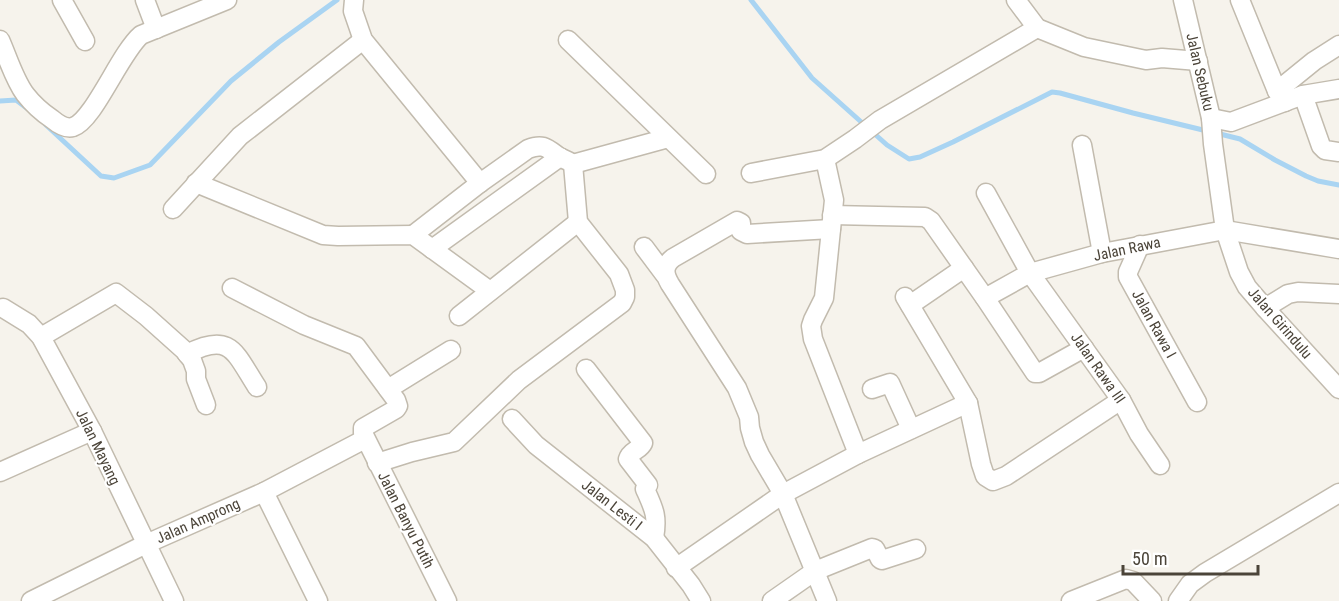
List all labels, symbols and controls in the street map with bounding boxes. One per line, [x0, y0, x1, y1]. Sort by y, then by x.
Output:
street label: Jalan Sebuku [1182, 31, 1218, 113]
street label: Jalan Rawa [1092, 233, 1162, 265]
street label: Jalan Girindulu [1244, 284, 1316, 362]
street label: Jalan Rawa I [1128, 287, 1180, 361]
street label: Jalan Rawa III [1067, 329, 1129, 407]
street label: Jalan Mayang [72, 406, 124, 488]
street label: Jalan Banyu Putih [374, 469, 438, 571]
street label: Jalan Lesti I [578, 476, 646, 534]
street label: Jalan Amprong [153, 495, 243, 547]
scale bar [1123, 538, 1258, 576]
text: 50 m [1132, 548, 1167, 569]

